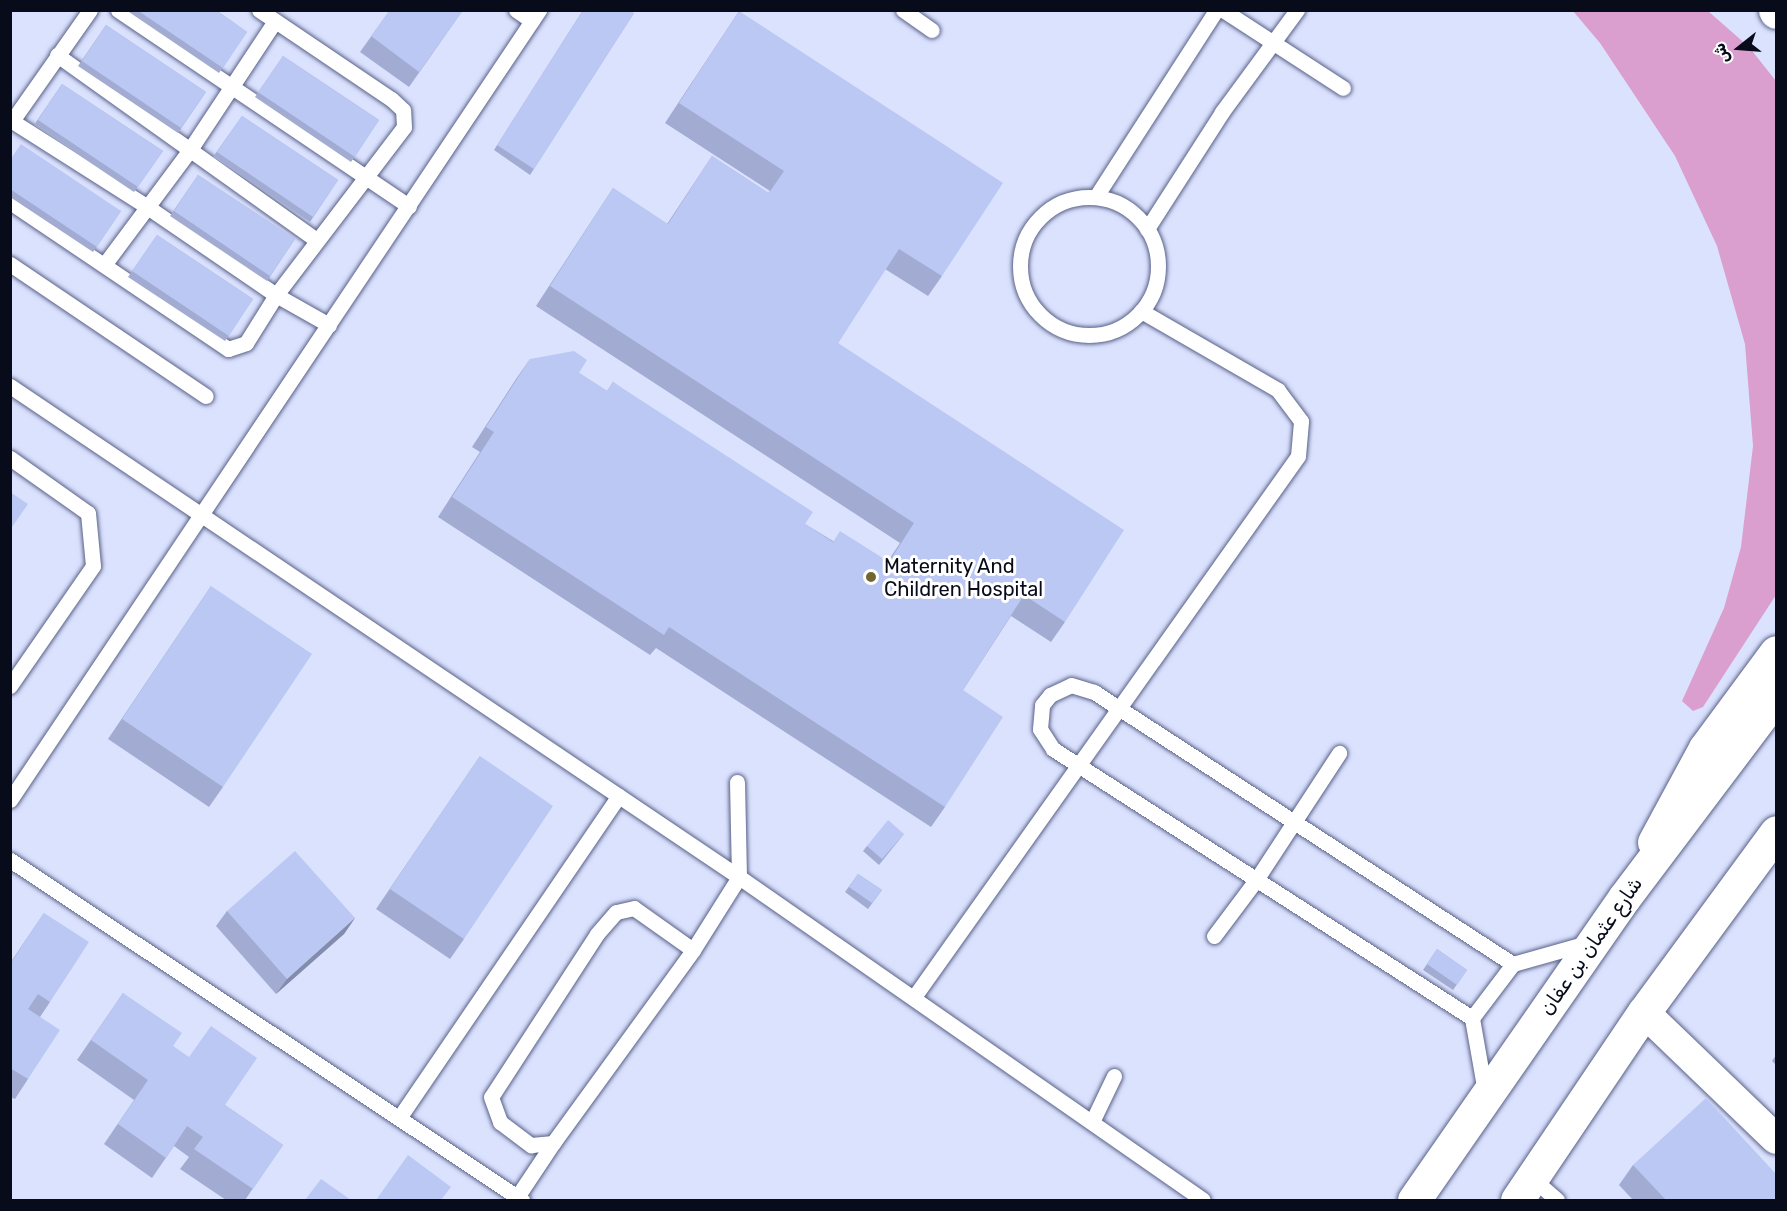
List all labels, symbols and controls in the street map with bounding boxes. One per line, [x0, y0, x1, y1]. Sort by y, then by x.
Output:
north arrow [1709, 18, 1769, 78]
text: ش [1709, 41, 1733, 66]
place label: Maternity And Children Hospital [884, 554, 1043, 601]
marker: Maternity And Children Hospital [862, 568, 880, 586]
street label: شارع عثمان بن عفان [1534, 872, 1648, 1020]

